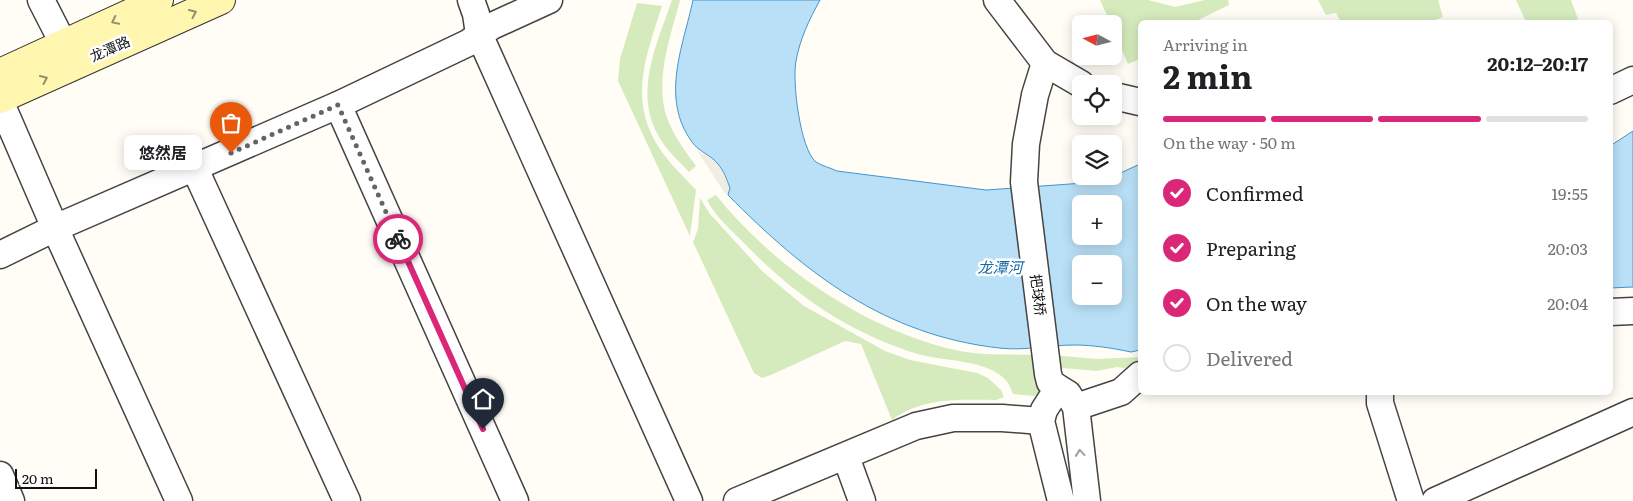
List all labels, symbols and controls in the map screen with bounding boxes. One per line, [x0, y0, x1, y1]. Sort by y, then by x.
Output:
one-way arrow [188, 8, 197, 19]
one-way arrow [111, 15, 120, 25]
north arrow [1072, 15, 1122, 65]
map controls [1072, 15, 1122, 305]
street label: 龙潭路 [86, 30, 133, 66]
text: Arriving in [1163, 32, 1248, 56]
text: 20:12–20:17 [1487, 49, 1588, 77]
text: 2 min [1163, 51, 1252, 99]
one-way arrow [39, 74, 48, 85]
button: locate [1072, 75, 1122, 125]
pin [210, 102, 252, 153]
icon: bag [217, 109, 245, 137]
text: On the way · 50 m [1163, 130, 1296, 154]
button: layers [1072, 135, 1122, 185]
callout: 悠然居 [124, 136, 201, 170]
text: 悠然居 [139, 140, 187, 164]
icon: check [1163, 179, 1191, 207]
text: Confirmed [1206, 179, 1304, 207]
text: 19:55 [1552, 181, 1588, 205]
button: + [1072, 195, 1122, 245]
courier [373, 214, 423, 264]
icon: bike [384, 225, 412, 253]
icon: check [1163, 234, 1191, 262]
text: Preparing [1206, 234, 1296, 262]
text: 20:03 [1548, 236, 1588, 260]
water label: 龙潭河 [977, 255, 1025, 278]
button: − [1072, 255, 1122, 305]
street label: 把球桥 [1027, 273, 1051, 317]
icon: check [1163, 289, 1191, 317]
text: On the way [1206, 289, 1307, 317]
text: 20:04 [1547, 291, 1588, 315]
text: Delivered [1206, 344, 1293, 372]
pin [462, 378, 504, 429]
icon: home [469, 385, 497, 413]
one-way arrow [1075, 448, 1086, 456]
scale bar [15, 466, 98, 489]
text: 20 m [22, 468, 54, 488]

